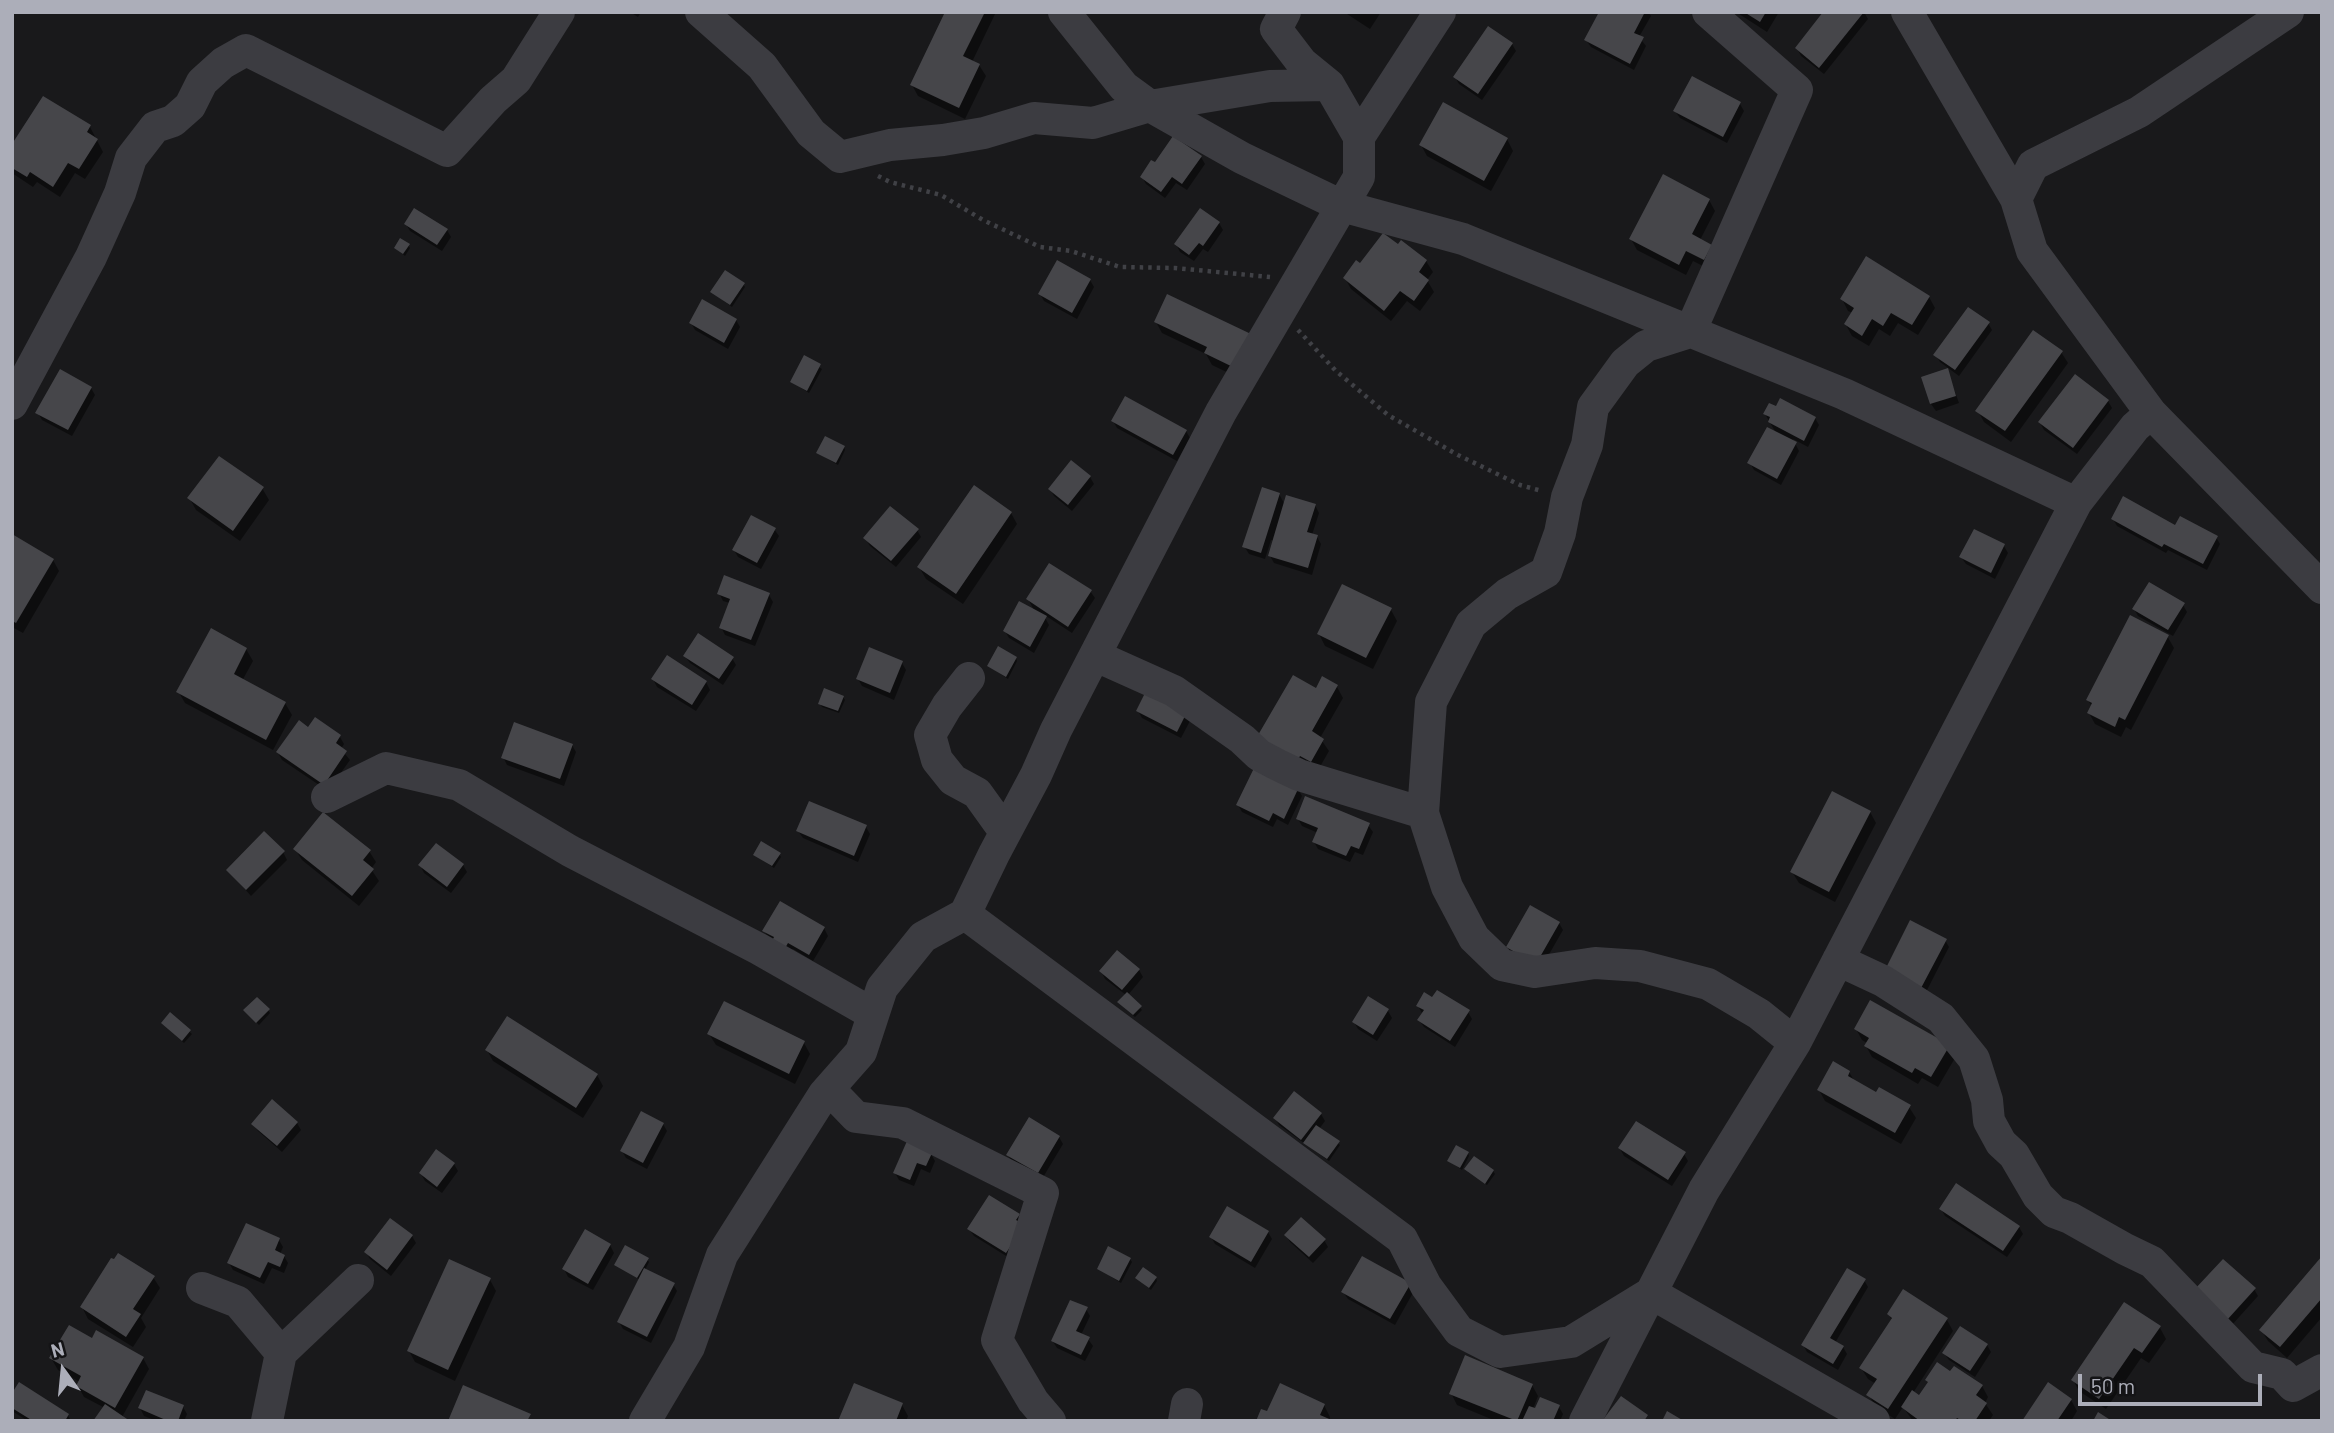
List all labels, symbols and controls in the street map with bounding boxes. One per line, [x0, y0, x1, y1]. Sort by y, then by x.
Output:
north arrow [28, 1335, 98, 1405]
text: N [48, 1336, 67, 1362]
scale bar [2082, 1360, 2266, 1404]
text: 50 m [2091, 1373, 2135, 1398]

